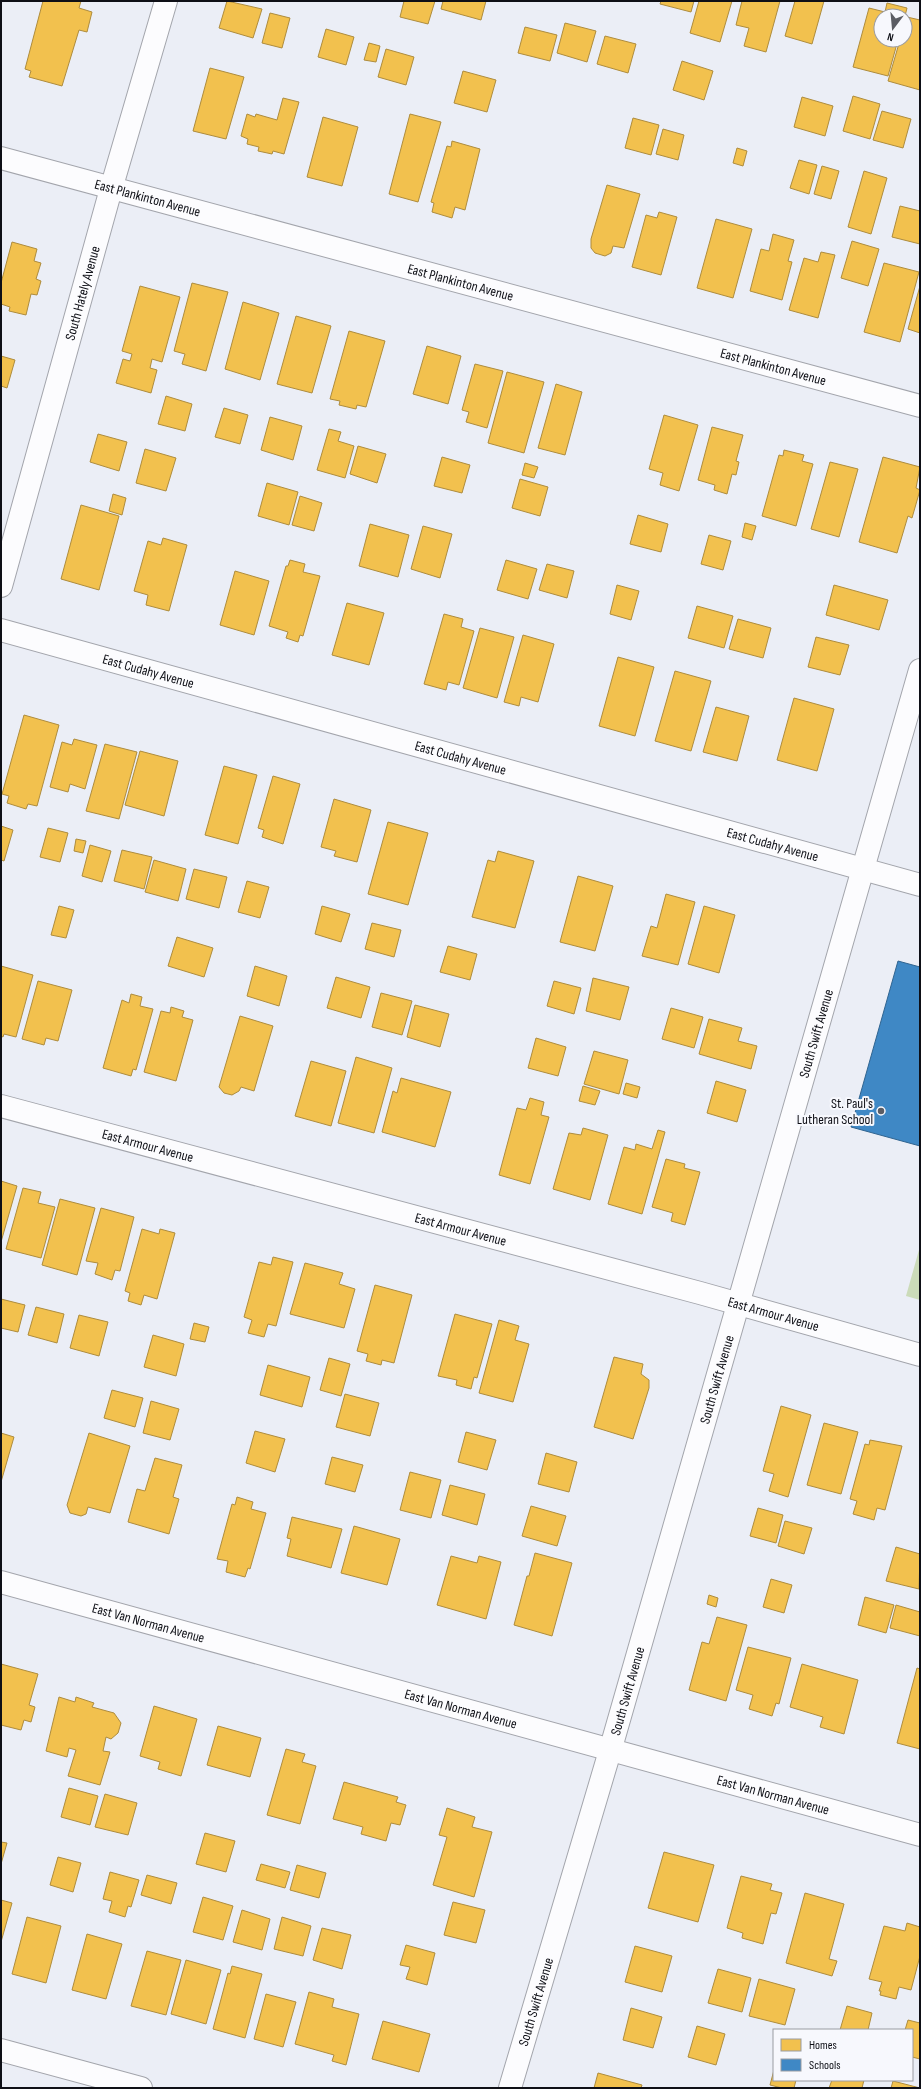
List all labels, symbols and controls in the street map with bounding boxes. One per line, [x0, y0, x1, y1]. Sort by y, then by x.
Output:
north arrow [873, 8, 913, 48]
text: N [886, 30, 895, 44]
street label: East Plankinton Avenue [93, 175, 203, 220]
street label: South Hately Avenue [61, 244, 103, 342]
street label: East Plankinton Avenue [406, 260, 515, 304]
street label: East Plankinton Avenue [719, 344, 828, 389]
street label: East Cudahy Avenue [101, 650, 196, 692]
street label: East Cudahy Avenue [413, 737, 508, 778]
street label: East Cudahy Avenue [725, 823, 820, 865]
street label: South Swift Avenue [795, 987, 837, 1080]
place label: St. Paul's Lutheran School [797, 1095, 873, 1128]
marker: St. Paul's Lutheran School [876, 1106, 886, 1116]
street label: East Armour Avenue [100, 1125, 195, 1166]
street label: East Armour Avenue [413, 1209, 508, 1249]
street label: East Armour Avenue [726, 1293, 821, 1335]
street label: South Swift Avenue [696, 1333, 737, 1426]
street label: East Van Norman Avenue [90, 1599, 207, 1646]
street label: South Swift Avenue [606, 1645, 648, 1737]
street label: East Van Norman Avenue [403, 1685, 519, 1732]
street label: East Van Norman Avenue [715, 1771, 831, 1818]
street label: South Swift Avenue [514, 1955, 557, 2048]
legend [773, 2029, 913, 2081]
text: Homes [809, 2038, 837, 2053]
text: Schools [809, 2058, 841, 2073]

